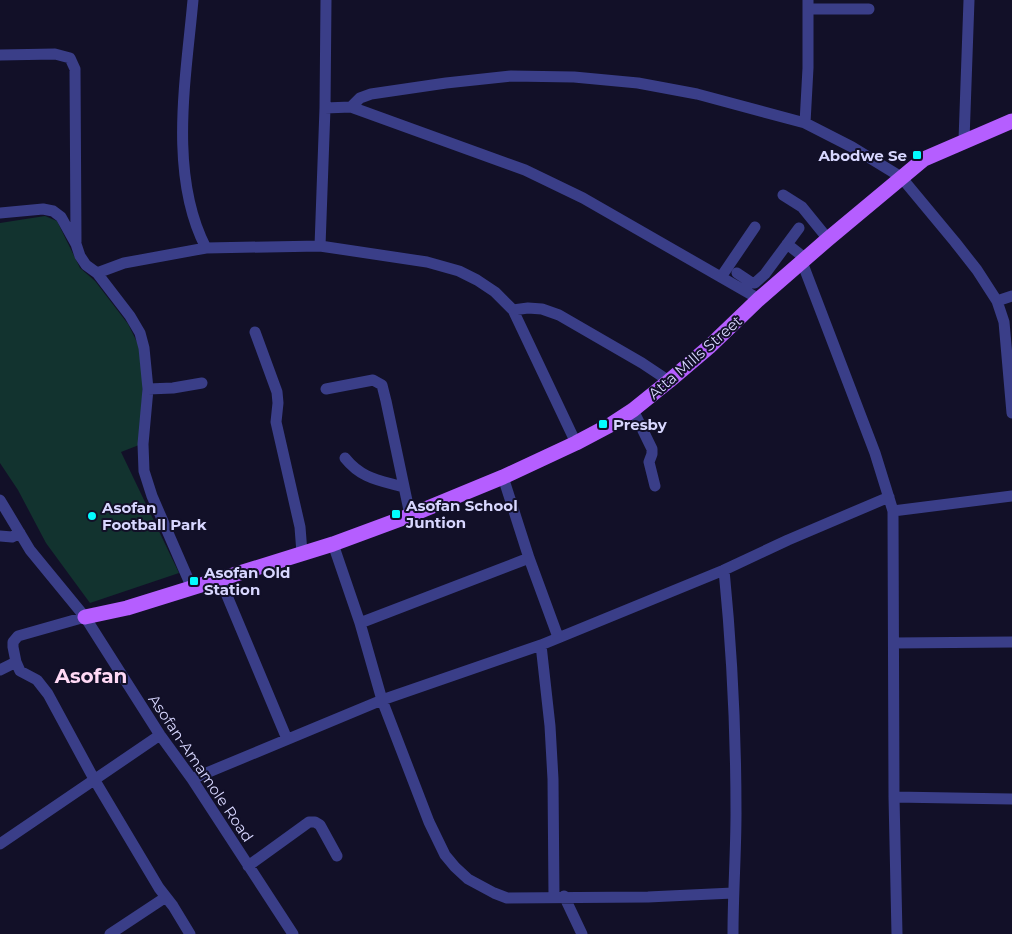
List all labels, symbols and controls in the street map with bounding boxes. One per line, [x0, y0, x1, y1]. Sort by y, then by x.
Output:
place label: Abodwe Se [817, 146, 907, 165]
marker: Abodwe Se [911, 149, 923, 161]
street label: Atta Mills Street [644, 311, 746, 403]
place label: Presby [613, 415, 668, 434]
marker: Presby [597, 418, 609, 430]
place label: Asofan School Juntion [405, 496, 518, 532]
place label: Asofan Football Park [101, 498, 207, 534]
marker: Asofan School Juntion [390, 508, 402, 520]
marker: Asofan Football Park [86, 510, 98, 522]
place label: Asofan Old Station [203, 563, 290, 599]
marker: Asofan Old Station [188, 575, 200, 587]
district label: Asofan [54, 664, 127, 688]
street label: Asofan-Amamole Road [144, 691, 258, 845]

